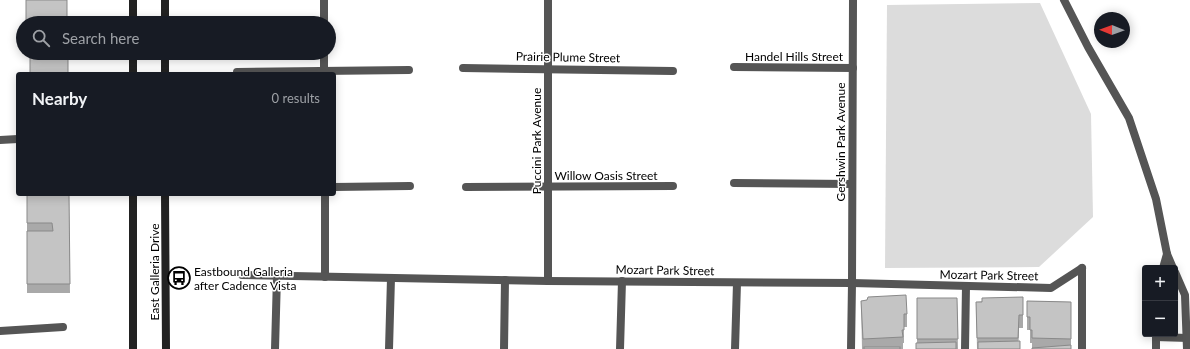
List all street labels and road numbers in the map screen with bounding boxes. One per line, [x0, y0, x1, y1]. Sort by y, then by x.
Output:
street label: Prairie Plume Street [516, 49, 621, 65]
street label: Handel Hills Street [745, 49, 844, 64]
street label: Gershwin Park Avenue [833, 82, 848, 202]
street label: Puccini Park Avenue [529, 88, 544, 194]
street label: Willow Oasis Street [554, 168, 658, 183]
street label: East Galleria Drive [147, 224, 162, 320]
street label: Mozart Park Street [615, 262, 715, 278]
street label: Mozart Park Street [939, 267, 1039, 283]

